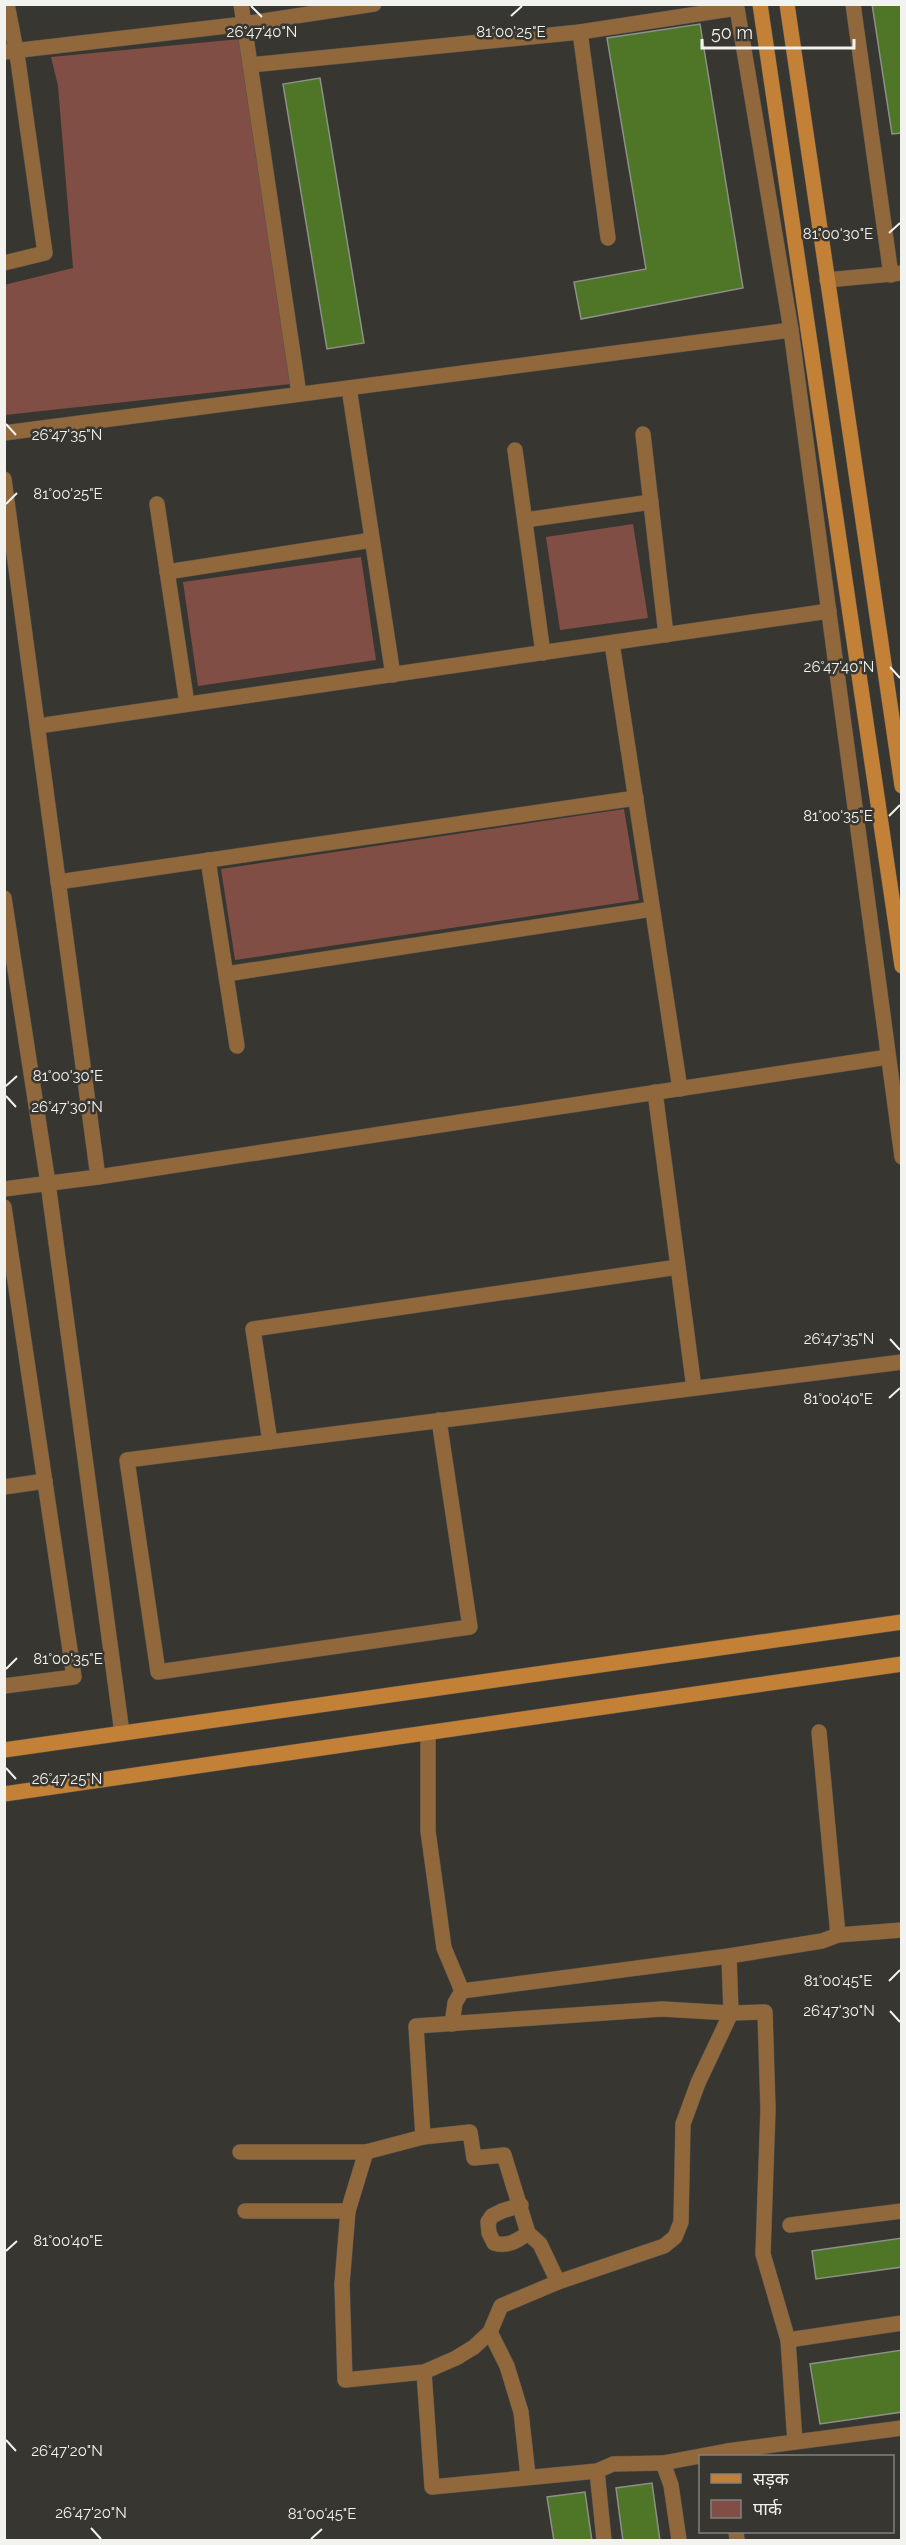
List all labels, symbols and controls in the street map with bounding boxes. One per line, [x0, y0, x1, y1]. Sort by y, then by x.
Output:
scale bar [702, 12, 854, 50]
text: 50 m [711, 22, 753, 43]
text: 26°47'40"N [227, 23, 297, 41]
text: 81°00'25"E [476, 23, 546, 41]
text: 81°00'30"E [803, 225, 873, 243]
text: 26°47'35"N [32, 426, 102, 444]
text: 81°00'25"E [33, 485, 103, 503]
text: 26°47'40"N [804, 658, 874, 676]
text: 81°00'35"E [803, 807, 873, 825]
text: 81°00'30"E [33, 1067, 103, 1085]
text: 26°47'30"N [31, 1098, 103, 1116]
text: 26°47'35"N [804, 1330, 874, 1348]
text: 81°00'40"E [803, 1390, 873, 1408]
text: 81°00'35"E [33, 1650, 103, 1668]
text: 26°47'25"N [32, 1770, 102, 1788]
text: 81°00'45"E [804, 1972, 872, 1990]
text: 26°47'30"N [803, 2002, 875, 2020]
text: 81°00'40"E [33, 2232, 103, 2250]
text: 26°47'20"N [31, 2442, 103, 2460]
legend [699, 2455, 894, 2533]
text: सड़क [753, 2468, 790, 2489]
text: पार्क [753, 2498, 783, 2519]
text: 26°47'20"N [55, 2504, 127, 2522]
text: 81°00'45"E [288, 2505, 356, 2523]

